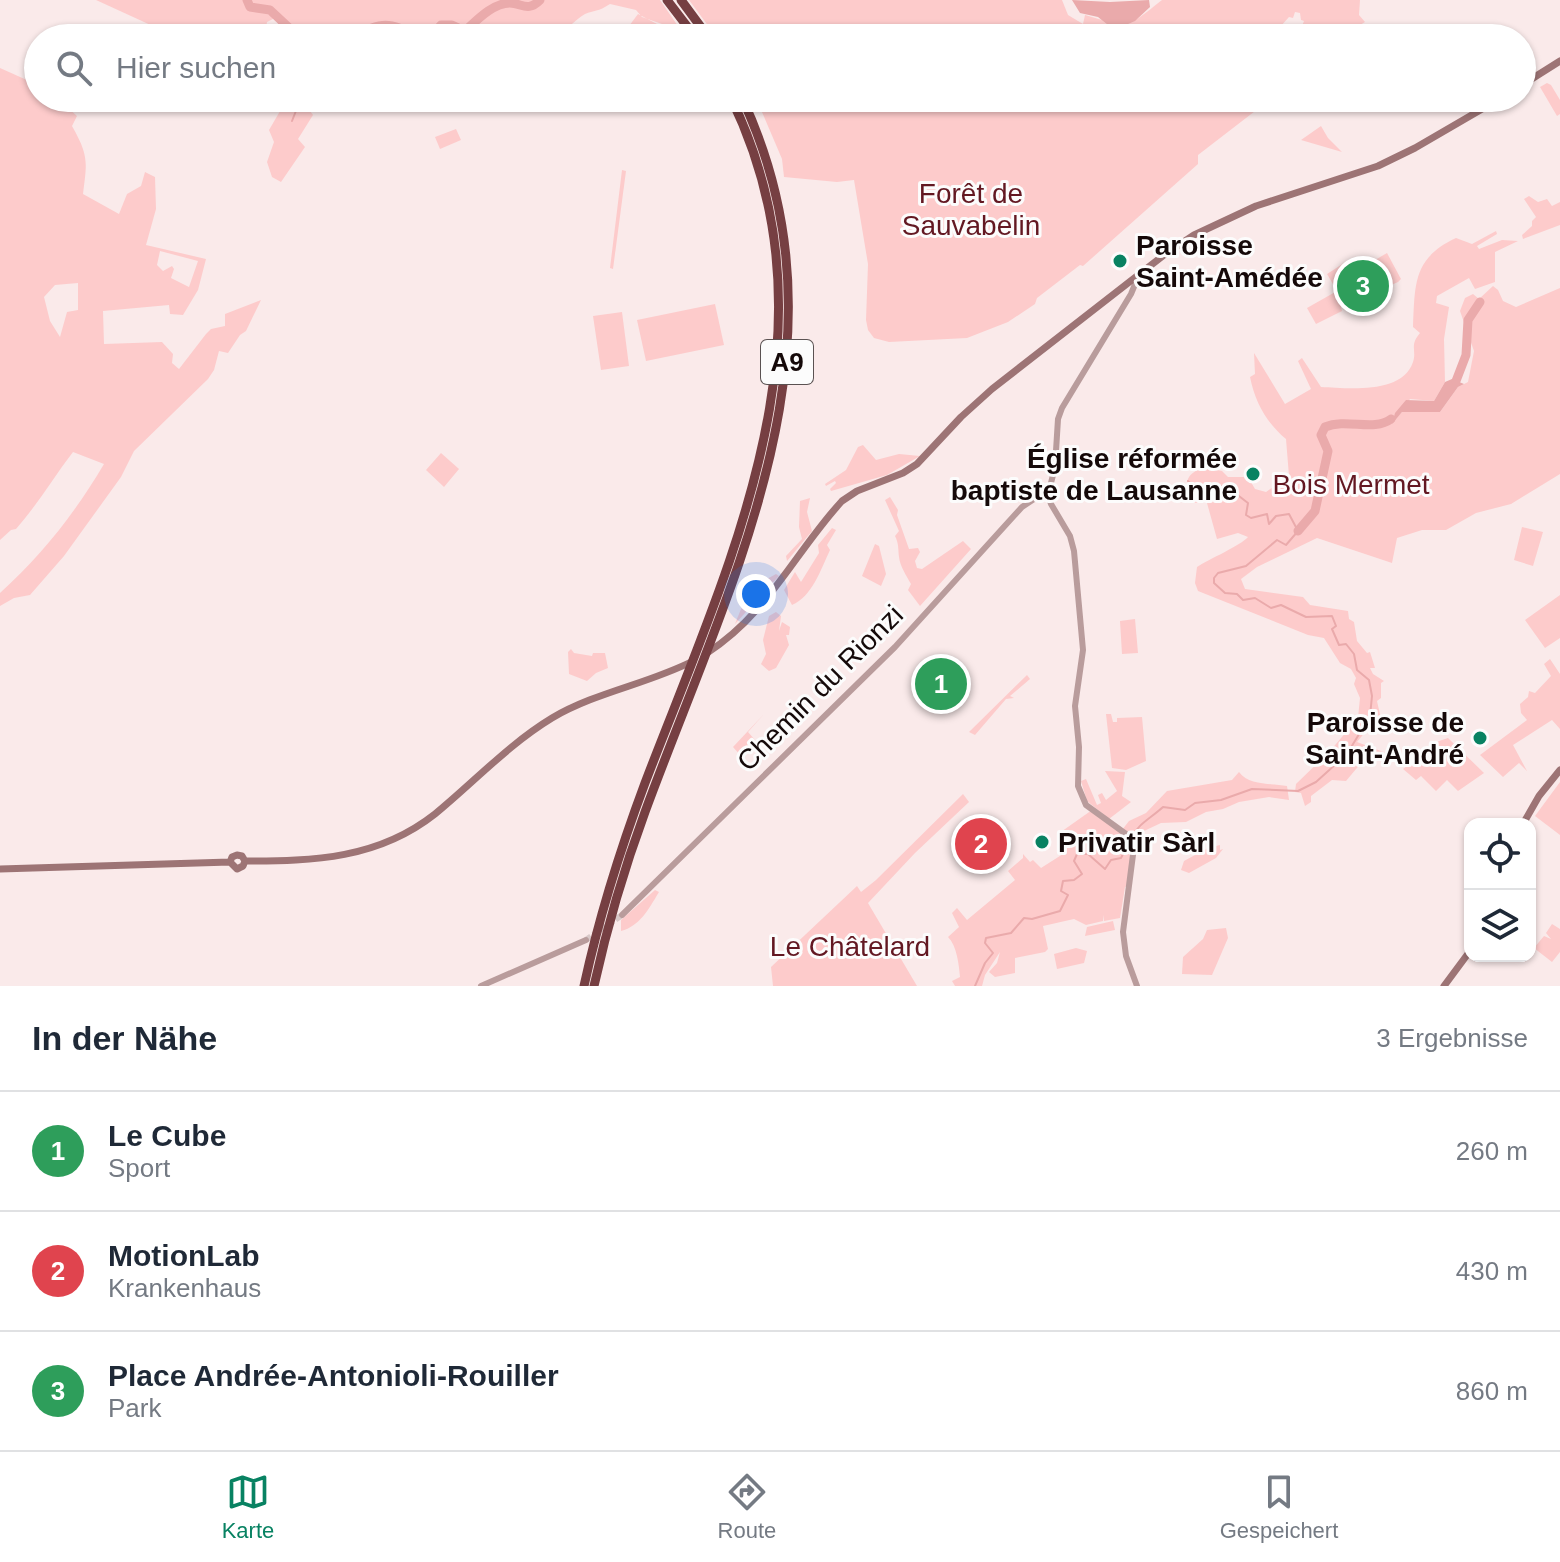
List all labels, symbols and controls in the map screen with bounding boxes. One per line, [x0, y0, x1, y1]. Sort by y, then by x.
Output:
search box [24, 24, 1536, 112]
icon: search [52, 46, 96, 90]
text: Hier suchen [116, 51, 276, 84]
park label: Forêt de Sauvabelin [902, 178, 1040, 241]
place label: Paroisse Saint-Amédée [1136, 230, 1323, 293]
marker: Paroisse Saint-Amédée [1111, 252, 1129, 270]
pin: 3 [1337, 256, 1389, 316]
road number: A9 [761, 340, 813, 384]
place label: Église réformée baptiste de Lausanne [951, 443, 1237, 506]
marker: Église réformée baptiste de Lausanne [1244, 465, 1262, 483]
park label: Bois Mermet [1272, 469, 1430, 500]
your location [736, 574, 776, 614]
street label: Chemin du Rionzi [731, 599, 909, 777]
pin: 1 [915, 654, 967, 714]
place label: Paroisse de Saint-André [1305, 707, 1464, 770]
marker: Paroisse de Saint-André [1471, 729, 1489, 747]
pin: 2 [955, 814, 1007, 874]
map controls [1464, 818, 1536, 962]
button: locate [1464, 818, 1536, 890]
place label: Privatir Sàrl [1058, 827, 1215, 858]
marker: Privatir Sàrl [1033, 833, 1051, 851]
button: layers [1464, 890, 1536, 962]
park label: Le Châtelard [770, 931, 930, 962]
text: In der Nähe [32, 1019, 217, 1057]
text: 3 Ergebnisse [1376, 1023, 1528, 1053]
text: Le Cube [108, 1119, 226, 1152]
text: 1 [51, 1136, 65, 1166]
text: 260 m [1456, 1136, 1528, 1166]
text: Sport [108, 1153, 170, 1183]
text: MotionLab [108, 1239, 260, 1272]
text: 2 [51, 1256, 65, 1286]
text: 430 m [1456, 1256, 1528, 1286]
text: Krankenhaus [108, 1273, 261, 1303]
text: Place Andrée-Antonioli-Rouiller [108, 1359, 559, 1392]
text: 3 [51, 1376, 65, 1406]
text: 860 m [1456, 1376, 1528, 1406]
text: Park [108, 1393, 161, 1423]
tab: Karte [222, 1470, 274, 1544]
tab: Route [718, 1470, 776, 1544]
tab: Gespeichert [1220, 1470, 1338, 1544]

